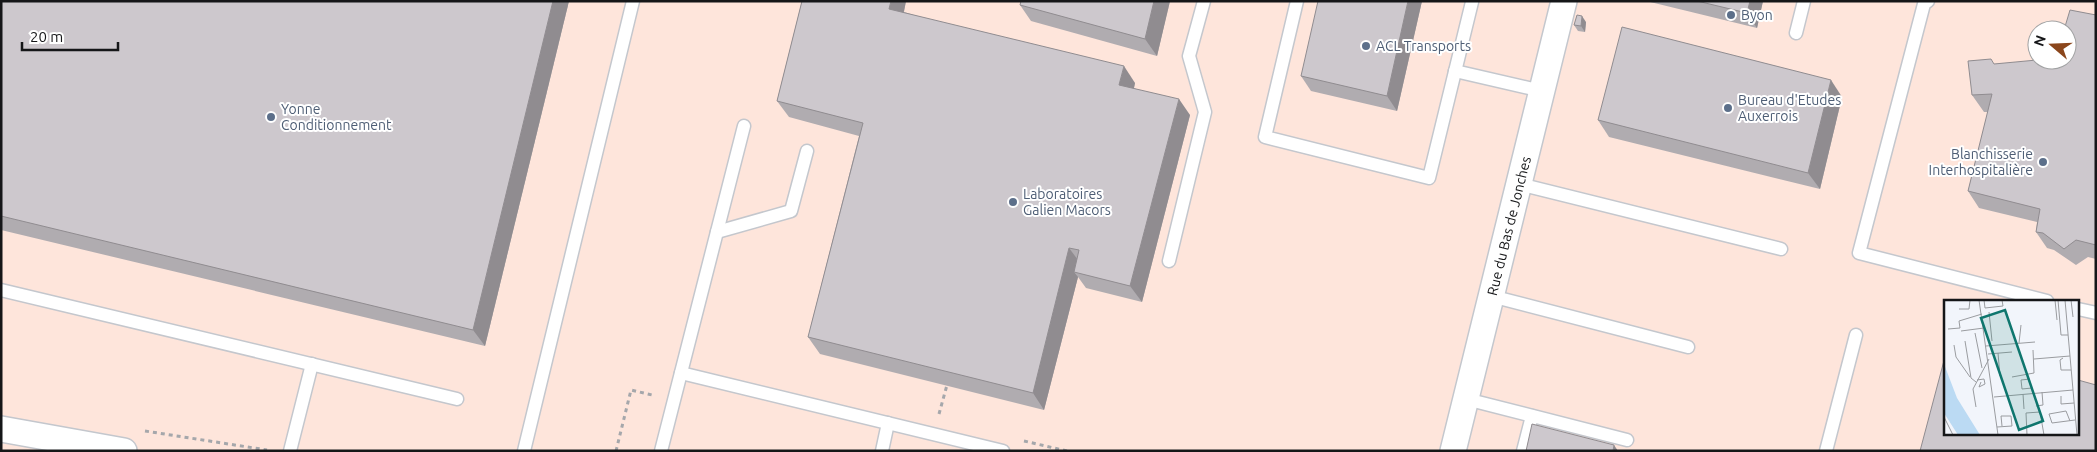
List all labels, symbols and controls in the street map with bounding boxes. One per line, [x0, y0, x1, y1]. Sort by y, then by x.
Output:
place label: Byon [1741, 7, 1773, 23]
marker: Byon [1725, 9, 1737, 21]
scale bar [22, 20, 119, 52]
north arrow [2027, 20, 2077, 70]
text: 20 m [30, 28, 63, 45]
text: N [2030, 33, 2049, 48]
place label: ACL Transports [1376, 38, 1471, 54]
marker: ACL Transports [1360, 40, 1372, 52]
place label: Bureau d'Etudes Auxerrois [1738, 92, 1841, 124]
place label: Yonne Conditionnement [281, 101, 392, 133]
marker: Bureau d'Etudes Auxerrois [1722, 102, 1734, 114]
marker: Yonne Conditionnement [265, 111, 277, 123]
place label: Blanchisserie Interhospitalière [1929, 146, 2033, 178]
street label: Rue du Bas de Jonches [1484, 155, 1534, 297]
marker: Blanchisserie Interhospitalière [2037, 156, 2049, 168]
place label: Laboratoires Galien Macors [1023, 186, 1111, 218]
marker: Laboratoires Galien Macors [1007, 196, 1019, 208]
inset map [1944, 300, 2080, 434]

